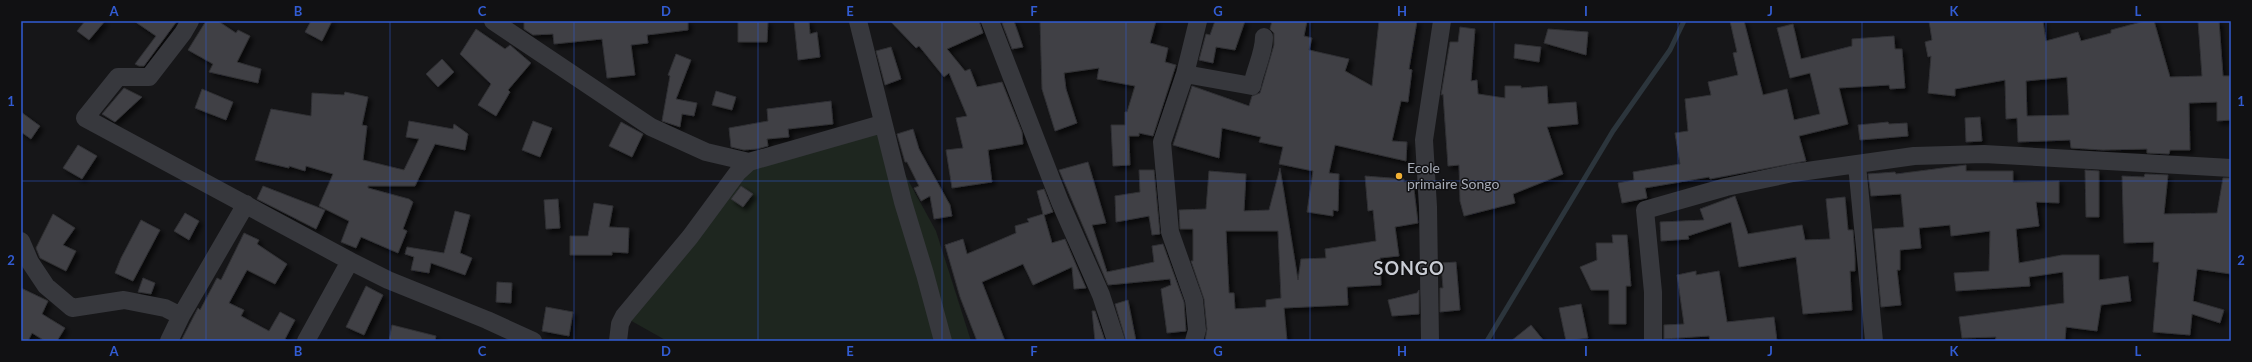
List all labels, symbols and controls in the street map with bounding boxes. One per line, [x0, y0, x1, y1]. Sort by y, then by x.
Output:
text: A [108, 3, 119, 19]
text: B [294, 3, 303, 19]
text: C [478, 3, 487, 19]
text: D [661, 3, 671, 19]
text: E [846, 3, 854, 19]
text: F [1030, 3, 1038, 19]
text: G [1213, 3, 1223, 19]
text: H [1397, 3, 1407, 19]
text: I [1584, 3, 1588, 19]
text: J [1767, 3, 1773, 19]
text: K [1950, 3, 1960, 19]
text: L [2135, 3, 2142, 19]
text: 1 [7, 93, 15, 109]
text: 1 [2237, 93, 2245, 109]
place label: Ecole primaire Songo [1407, 159, 1499, 192]
marker: Ecole primaire Songo [1394, 171, 1404, 181]
text: 2 [7, 252, 15, 268]
text: 2 [2237, 252, 2245, 268]
district label: SONGO [1374, 257, 1444, 279]
text: A [108, 343, 119, 359]
text: B [294, 343, 303, 359]
text: C [478, 343, 487, 359]
text: D [661, 343, 671, 359]
text: E [846, 343, 854, 359]
text: F [1030, 343, 1038, 359]
text: G [1213, 343, 1223, 359]
text: H [1397, 343, 1407, 359]
text: I [1584, 343, 1588, 359]
text: J [1767, 343, 1773, 359]
text: K [1950, 343, 1960, 359]
text: L [2135, 343, 2142, 359]

